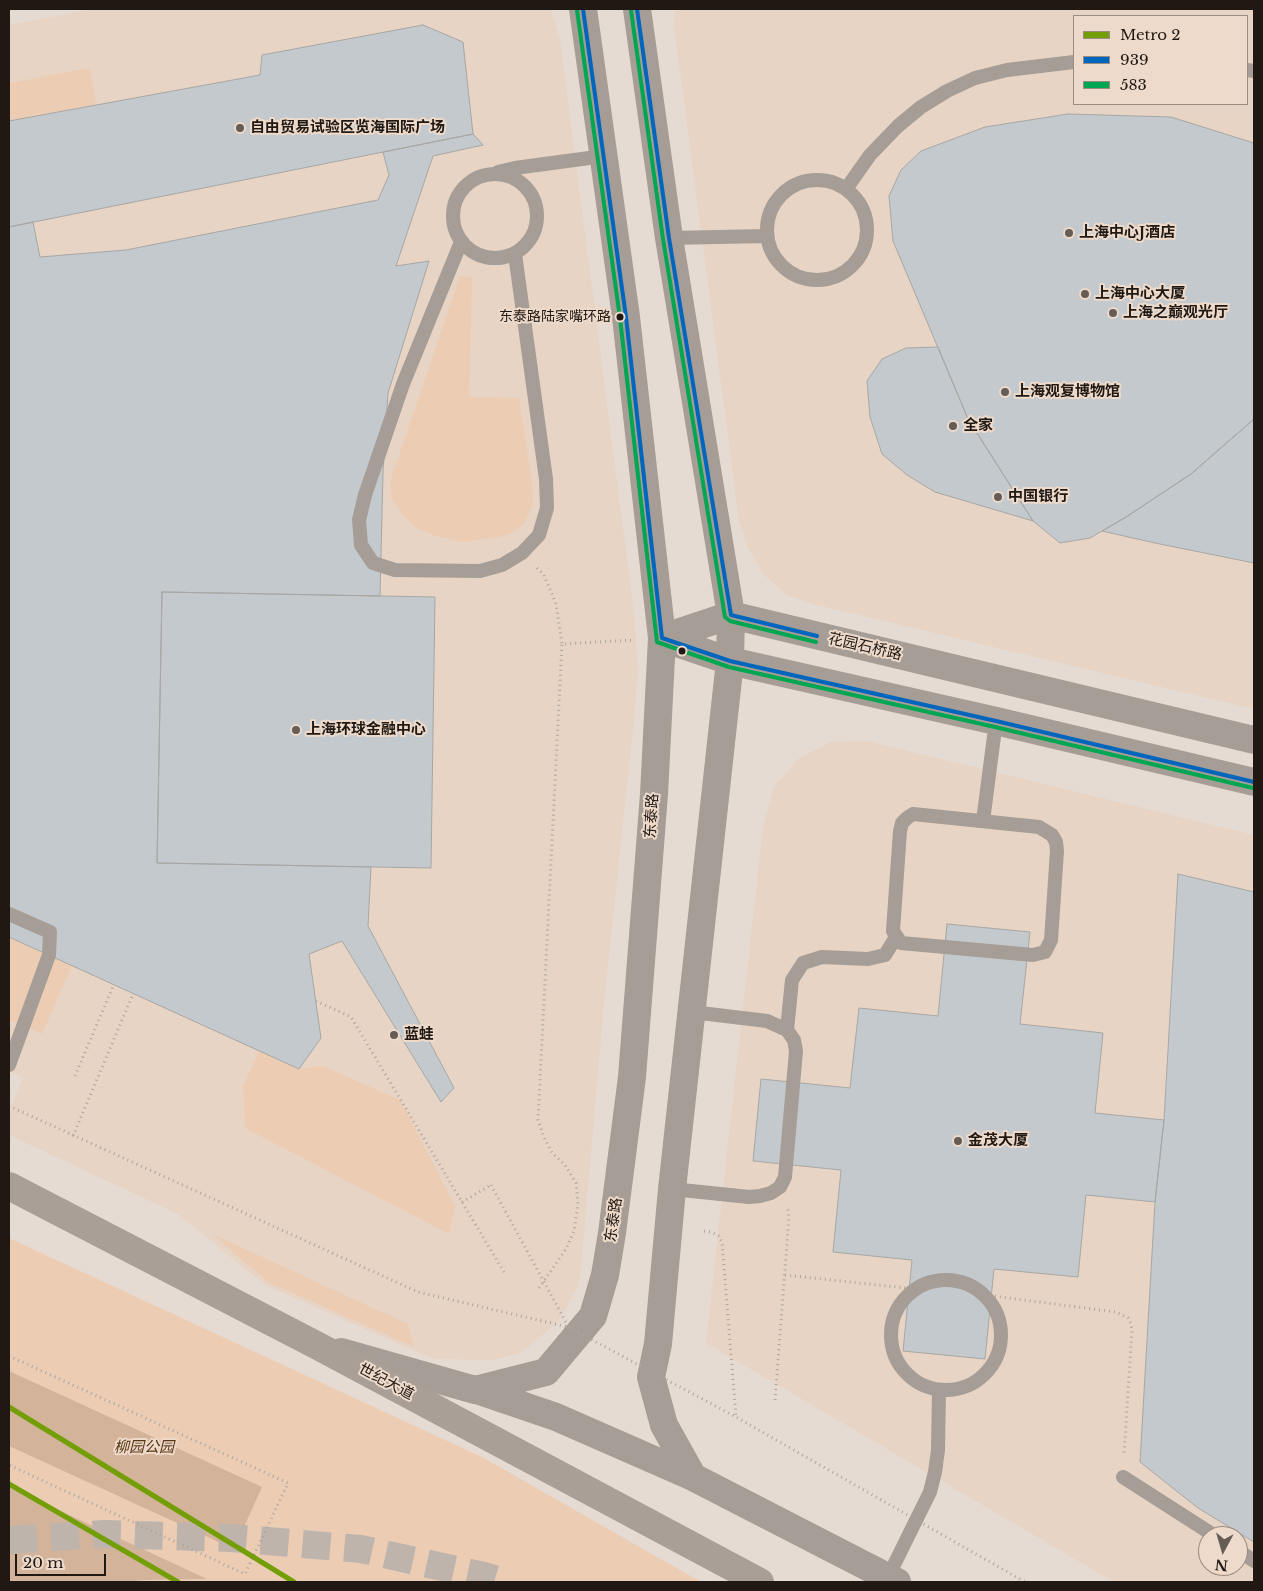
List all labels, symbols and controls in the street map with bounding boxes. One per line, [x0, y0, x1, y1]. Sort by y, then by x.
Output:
legend [1073, 15, 1248, 105]
text: Metro 2 [1120, 25, 1181, 44]
text: 939 [1120, 50, 1149, 69]
text: 583 [1120, 75, 1147, 94]
place label: 自由贸易试验区览海国际广场 [250, 119, 445, 137]
marker: 自由贸易试验区览海国际广场 [234, 122, 246, 134]
place label: 上海中心J酒店 [1079, 224, 1175, 242]
marker: 上海中心J酒店 [1063, 227, 1075, 239]
place label: 上海中心大厦 [1095, 285, 1185, 303]
marker: 上海中心大厦 [1079, 288, 1091, 300]
place label: 上海之巅观光厅 [1123, 304, 1228, 322]
marker: 上海之巅观光厅 [1107, 307, 1119, 319]
place label: 东泰路陆家嘴环路 [499, 309, 611, 325]
marker: 东泰路陆家嘴环路 [615, 312, 625, 322]
place label: 上海观复博物馆 [1015, 383, 1120, 401]
marker: 上海观复博物馆 [999, 386, 1011, 398]
place label: 全家 [963, 417, 993, 435]
marker: 全家 [947, 420, 959, 432]
place label: 中国银行 [1008, 488, 1068, 506]
marker: 中国银行 [992, 491, 1004, 503]
street label: 花园石桥路 [826, 630, 904, 664]
unlabelled marker [677, 646, 687, 656]
place label: 上海环球金融中心 [306, 721, 426, 739]
marker: 上海环球金融中心 [290, 724, 302, 736]
street label: 东泰路 [641, 793, 663, 839]
place label: 蓝蛙 [404, 1026, 434, 1044]
marker: 蓝蛙 [388, 1029, 400, 1041]
place label: 金茂大厦 [968, 1132, 1028, 1150]
marker: 金茂大厦 [952, 1135, 964, 1147]
street label: 东泰路 [602, 1196, 626, 1244]
street label: 世纪大道 [355, 1360, 417, 1404]
park label: 柳园公园 [114, 1439, 174, 1457]
north arrow [1198, 1526, 1248, 1576]
scale bar [18, 1544, 109, 1576]
text: 20 m [23, 1553, 63, 1572]
text: N [1214, 1555, 1229, 1575]

